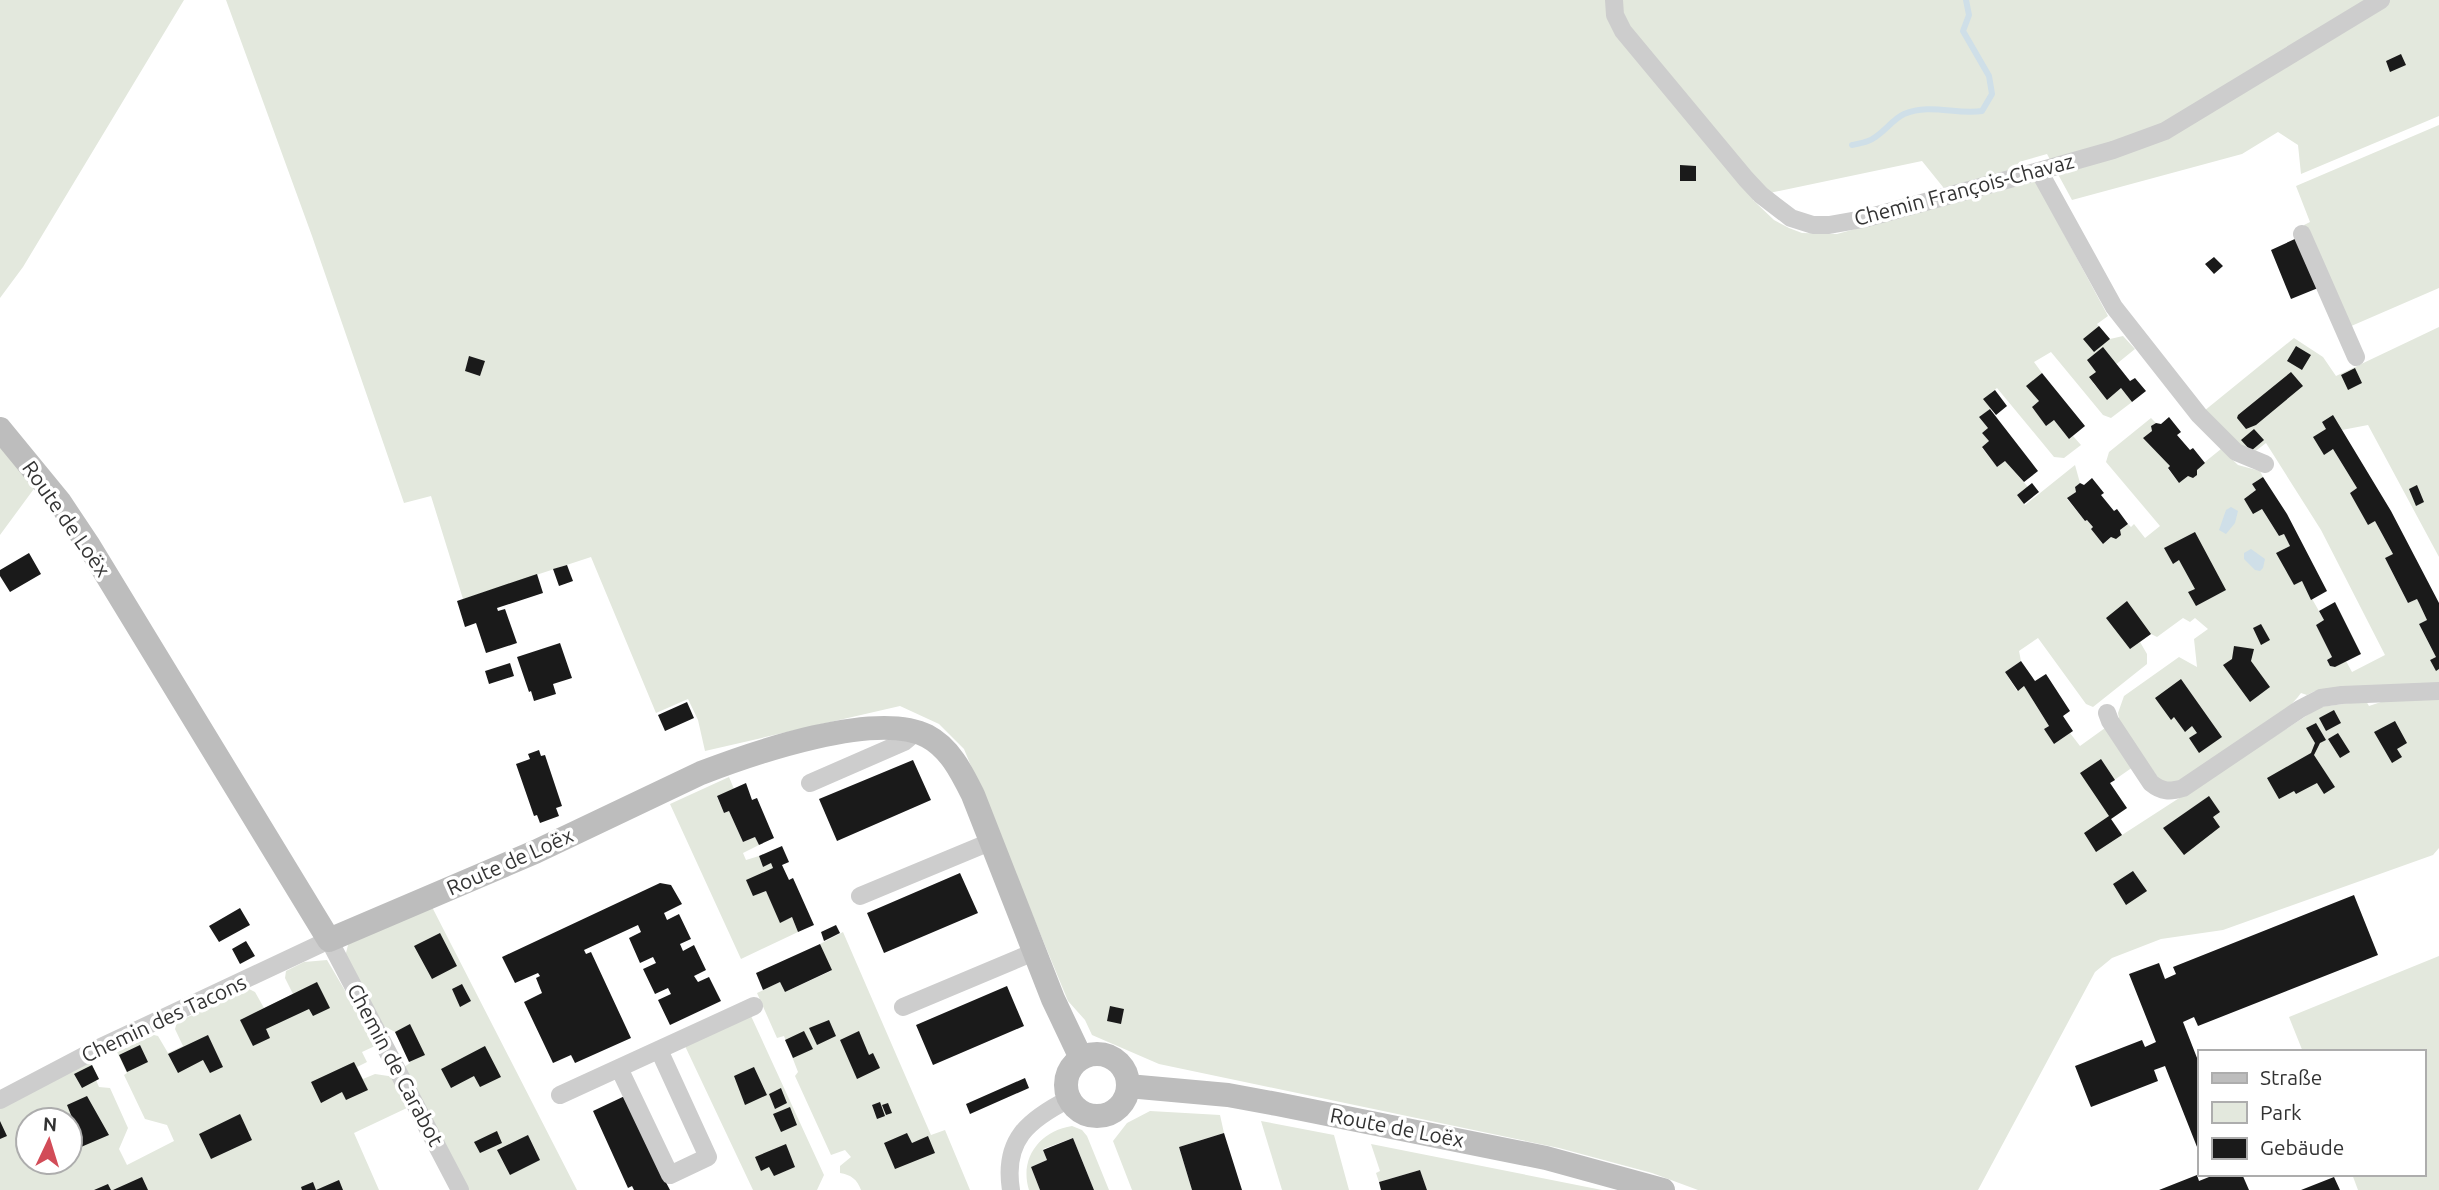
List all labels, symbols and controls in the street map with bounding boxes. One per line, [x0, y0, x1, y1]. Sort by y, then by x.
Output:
street label: Chemin François-Chavaz [1851, 148, 2076, 230]
street label: Route de Loëx [18, 456, 116, 581]
street label: Route de Loëx [443, 822, 577, 900]
street label: Chemin des Tacons [77, 969, 250, 1067]
street label: Chemin de Carabot [343, 979, 449, 1150]
legend [2198, 1050, 2425, 1176]
text: Straße [2260, 1065, 2322, 1089]
text: Park [2260, 1100, 2302, 1124]
street label: Route de Loëx [1328, 1102, 1467, 1152]
north arrow [14, 1106, 84, 1176]
text: N [42, 1113, 58, 1136]
text: Gebäude [2260, 1135, 2344, 1159]

